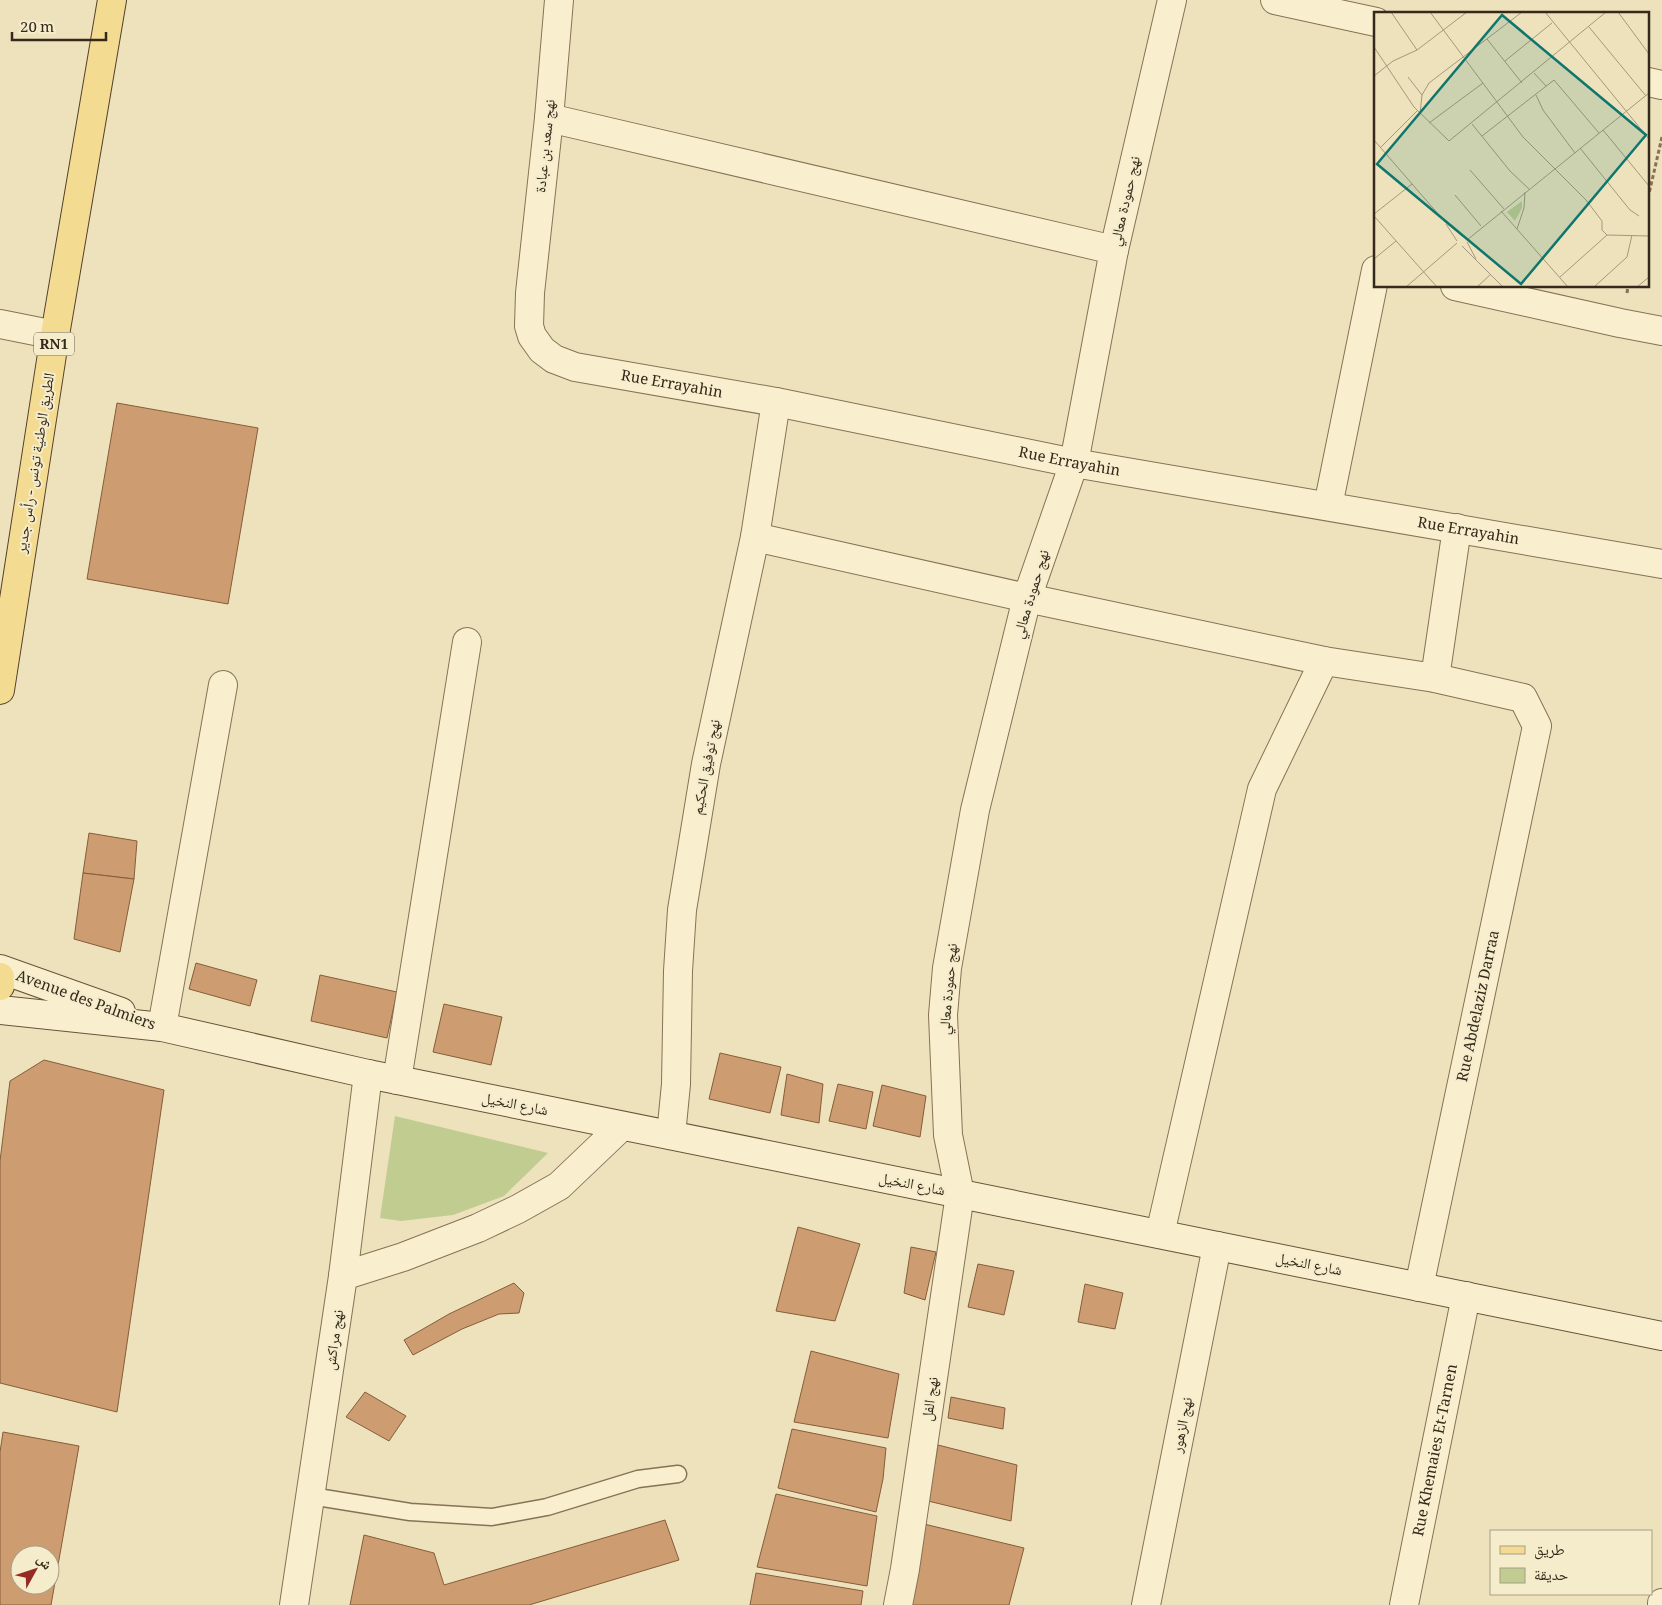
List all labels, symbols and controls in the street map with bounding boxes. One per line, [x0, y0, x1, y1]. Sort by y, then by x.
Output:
scale bar [12, 10, 106, 42]
inset map [1374, 12, 1650, 288]
text: 20 m [20, 16, 54, 42]
street label: نهج سعد بن عبادة [529, 98, 565, 194]
street label: نهج حمودة معالي [1104, 154, 1150, 249]
road number: RN1 [34, 332, 74, 356]
street label: Rue Errayahin [619, 364, 725, 408]
street label: الطريق الوطنية تونس - رأس جدير [10, 371, 64, 556]
street label: Rue Errayahin [1016, 441, 1122, 486]
street label: Rue Errayahin [1415, 511, 1521, 554]
street label: نهج حمودة معالي [1007, 547, 1059, 642]
street label: نهج توفيق الحكيم [686, 717, 730, 817]
street label: Rue Abdelaziz Darraa [1451, 928, 1509, 1085]
street label: نهج حمودة معالي [933, 942, 967, 1036]
street label: Avenue des Palmiers [12, 964, 159, 1039]
street label: شارع النخيل [479, 1087, 550, 1125]
street label: شارع النخيل [876, 1167, 947, 1205]
street label: شارع النخيل [1273, 1247, 1344, 1285]
street label: نهج مراكش [319, 1308, 353, 1372]
street label: Rue Khemaies Et-Tarnen [1407, 1362, 1467, 1539]
street label: نهج الفل [916, 1375, 948, 1423]
street label: نهج الزهور [1166, 1395, 1202, 1457]
legend [1490, 1530, 1652, 1595]
text: طريق [1534, 1539, 1565, 1565]
north arrow [10, 1545, 60, 1595]
text: ش [29, 1550, 57, 1576]
text: حديقة [1534, 1564, 1569, 1590]

